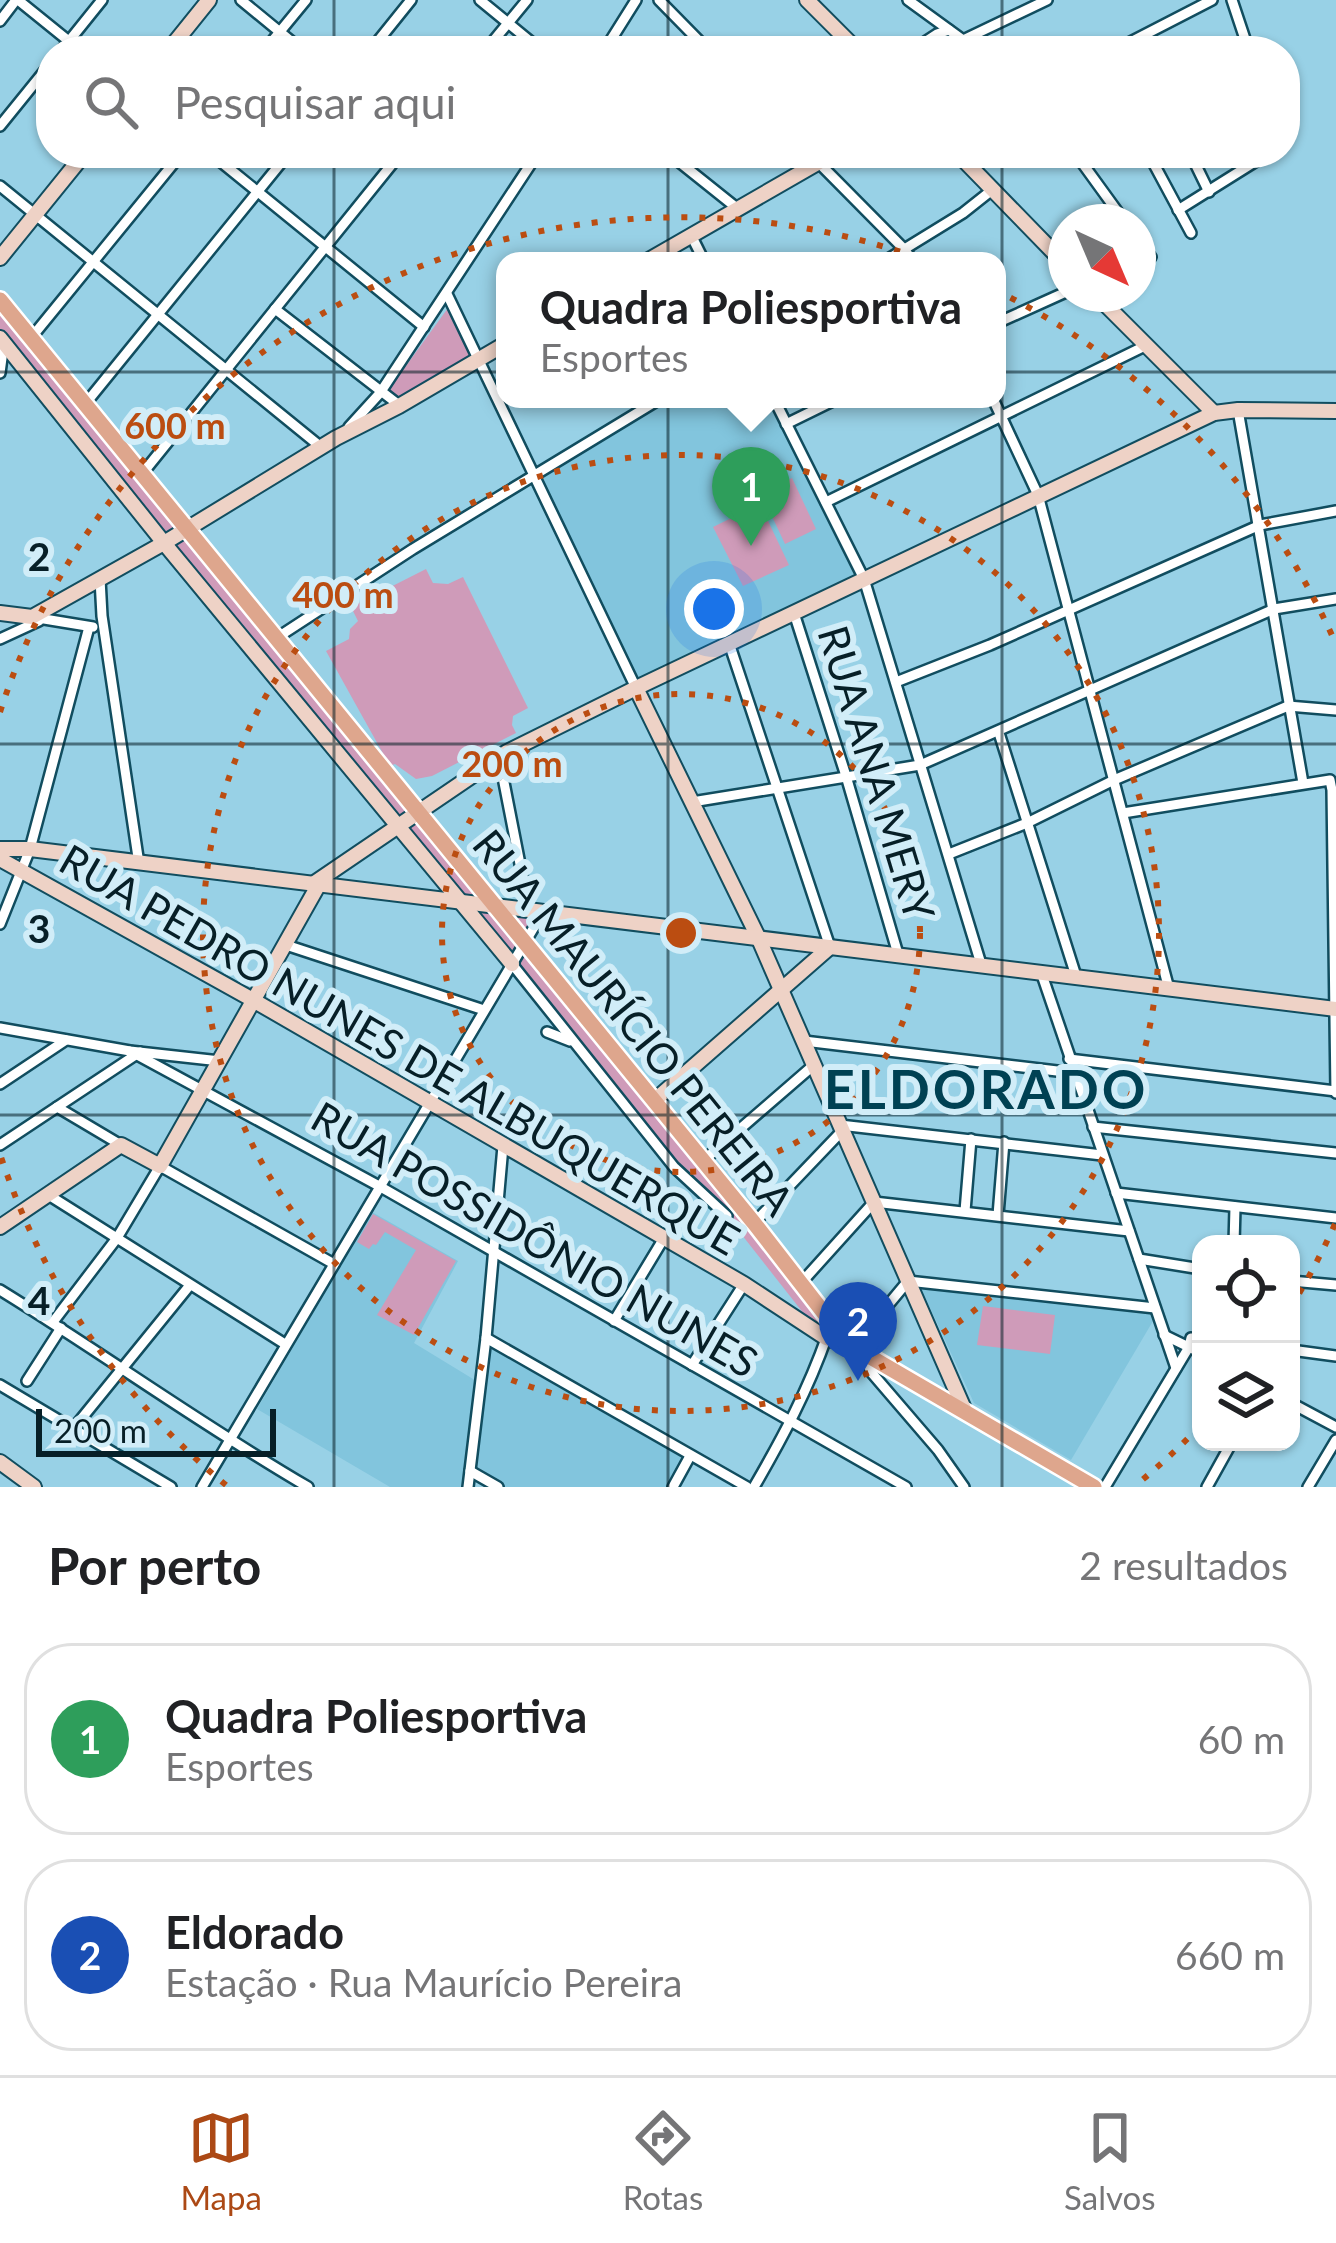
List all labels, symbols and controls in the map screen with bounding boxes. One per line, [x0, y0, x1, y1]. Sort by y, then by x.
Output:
search box [36, 36, 1300, 168]
icon: search [78, 69, 144, 135]
text: Pesquisar aqui [174, 75, 456, 129]
north arrow [1048, 204, 1156, 312]
popup [496, 252, 1006, 408]
text: Quadra Poliesportiva [540, 280, 962, 334]
text: Esportes [540, 334, 688, 380]
text: 600 m [124, 403, 226, 447]
pin: 1 [712, 447, 790, 546]
text: 2 [28, 533, 50, 579]
text: 400 m [292, 572, 394, 616]
your location [684, 579, 744, 639]
street label: RUA ANA MERY [808, 620, 946, 927]
text: 200 m [461, 741, 563, 785]
street label: RUA MAURÍCIO PEREIRA [463, 820, 805, 1225]
street label: RUA PEDRO NUNES DE ALBUQUERQUE [52, 833, 748, 1265]
text: 3 [28, 905, 50, 951]
centre of rings [660, 912, 702, 954]
district label: ELDORADO [824, 1056, 1148, 1121]
street label: RUA POSSIDÔNIO NUNES [303, 1091, 767, 1387]
map controls [1192, 1235, 1300, 1451]
button: locate [1192, 1235, 1300, 1343]
text: 4 [28, 1277, 50, 1323]
pin: 2 [819, 1282, 897, 1381]
button: layers [1192, 1343, 1300, 1451]
scale bar [36, 1403, 276, 1456]
text: 200 m [54, 1410, 147, 1450]
text: Por perto [48, 1535, 261, 1596]
text: 2 resultados [1079, 1542, 1288, 1588]
text: Quadra Poliesportiva [165, 1689, 587, 1743]
text: 1 [79, 1716, 101, 1762]
text: 60 m [1198, 1716, 1285, 1762]
text: Esportes [165, 1743, 314, 1789]
text: Eldorado [165, 1905, 344, 1959]
text: 2 [79, 1932, 101, 1978]
text: 660 m [1175, 1932, 1285, 1978]
text: Estação · Rua Maurício Pereira [165, 1959, 682, 2005]
tab: Mapa [180, 2105, 262, 2217]
tab: Rotas [623, 2105, 703, 2217]
tab: Salvos [1064, 2105, 1156, 2217]

